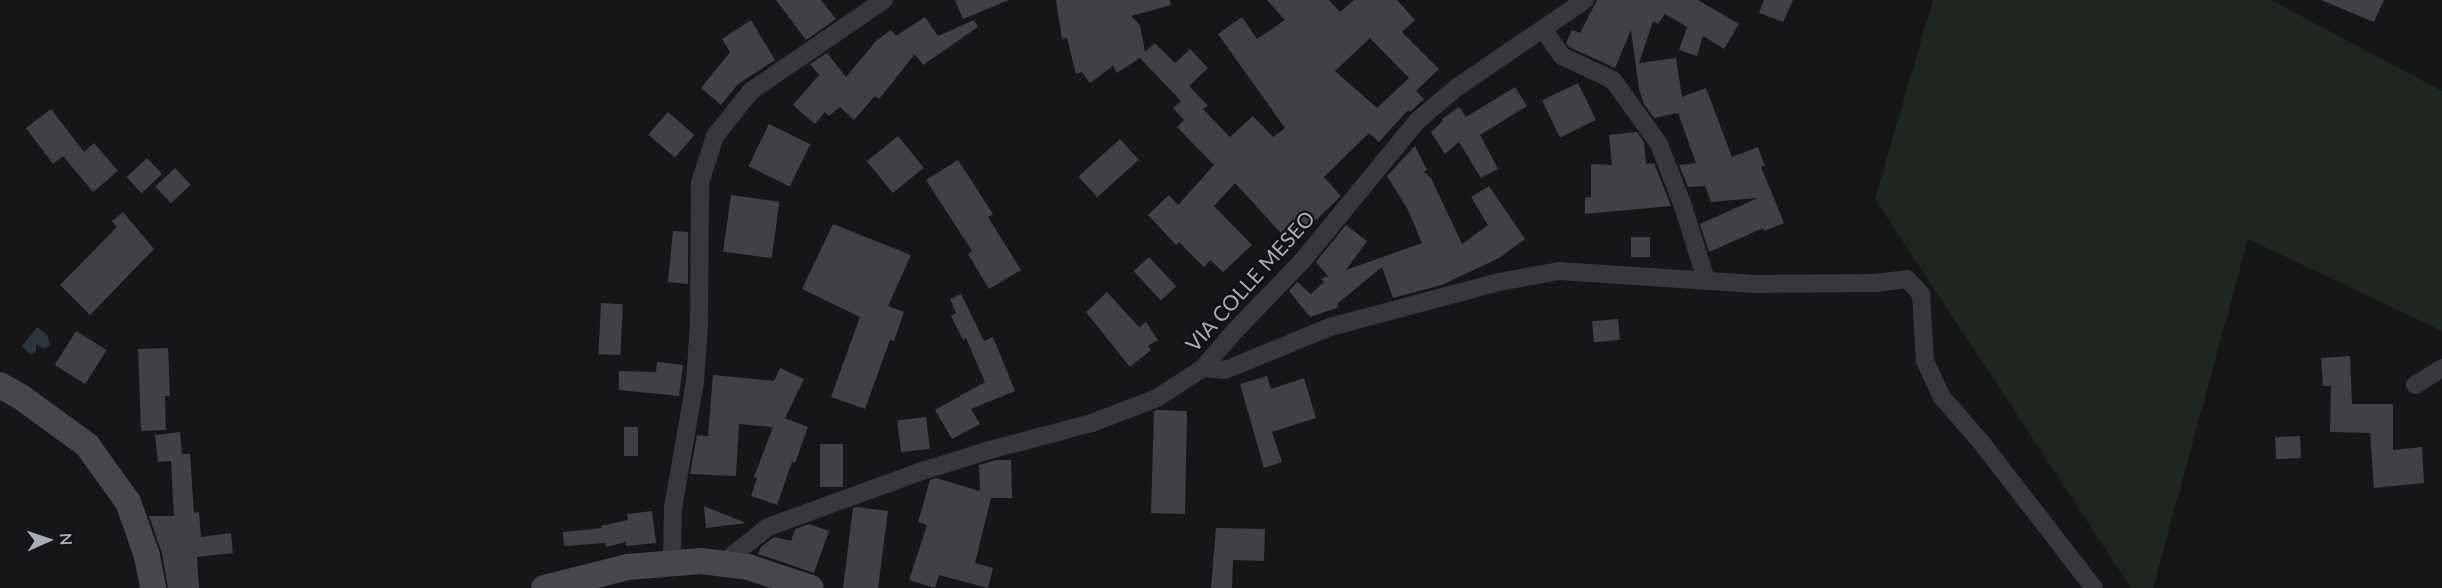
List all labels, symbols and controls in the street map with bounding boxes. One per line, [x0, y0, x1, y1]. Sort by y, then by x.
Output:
street label: VIA COLLE MESEO [1180, 205, 1320, 357]
north arrow [18, 510, 78, 570]
text: N [57, 532, 76, 546]

